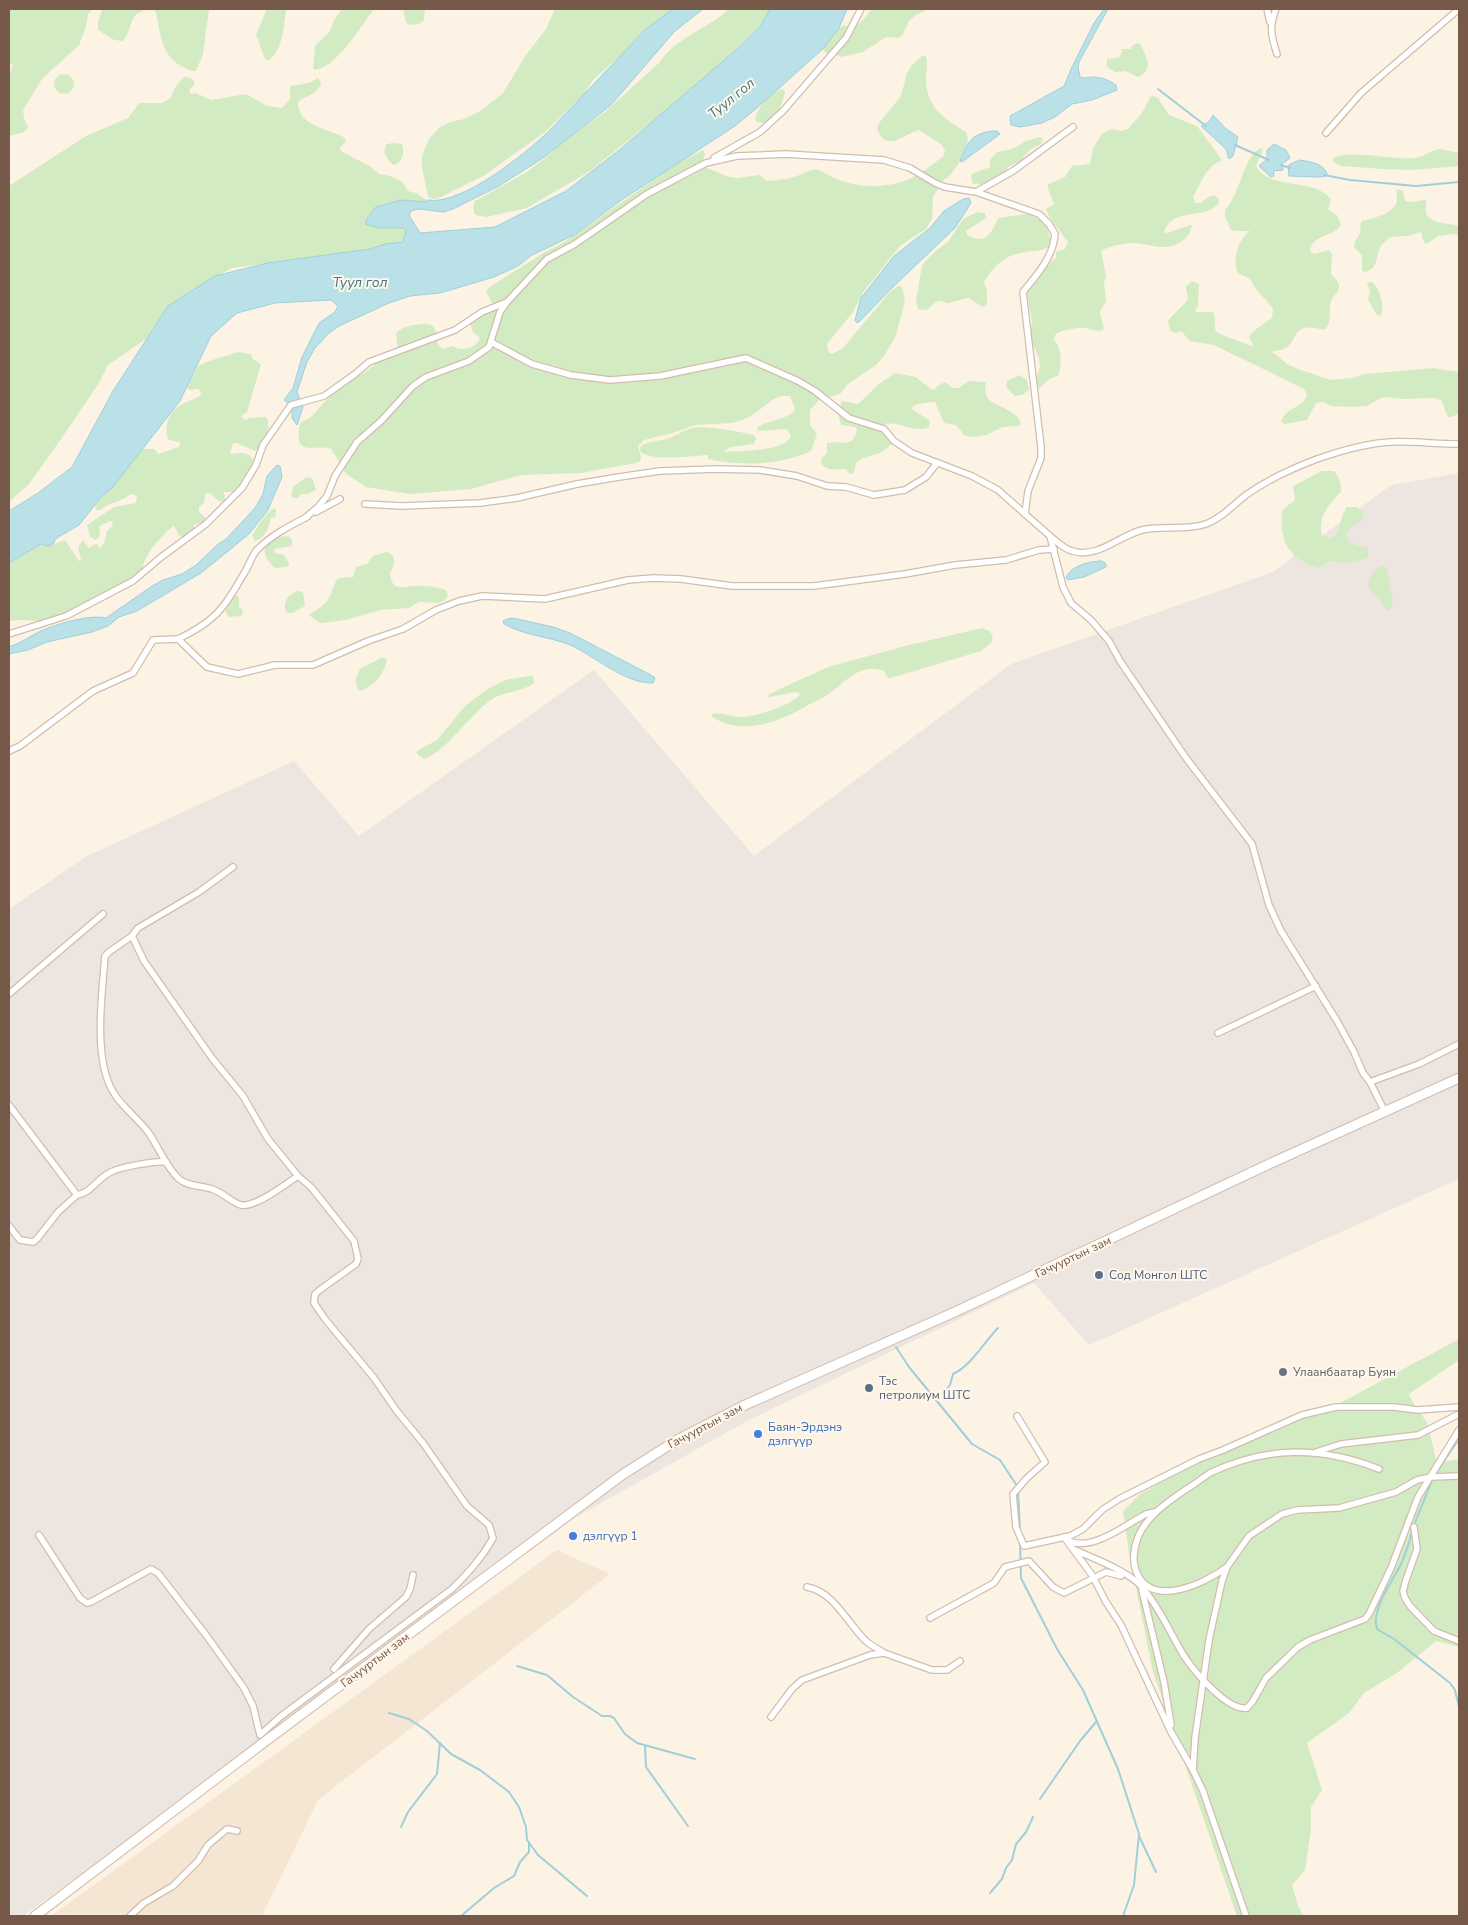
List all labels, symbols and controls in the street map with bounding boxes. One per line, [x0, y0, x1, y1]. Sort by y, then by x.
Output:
water label: Туул гол [704, 74, 759, 123]
water label: Туул гол [332, 273, 388, 292]
street label: Гачууртын зам [1032, 1232, 1114, 1282]
place label: Сод Монгол ШТС [1109, 1267, 1207, 1283]
marker: Сод Монгол ШТС [1093, 1269, 1105, 1281]
place label: Улаанбаатар Буян [1292, 1364, 1396, 1380]
marker: Улаанбаатар Буян [1277, 1366, 1289, 1378]
place label: Тэс петролиум ШТС [879, 1373, 970, 1403]
marker: Тэс петролиум ШТС [863, 1382, 875, 1394]
street label: Гачууртын зам [665, 1400, 745, 1452]
place label: Баян-Эрдэнэ дэлгүүр [768, 1419, 842, 1449]
marker: Баян-Эрдэнэ дэлгүүр [752, 1428, 764, 1440]
place label: дэлгүүр 1 [583, 1528, 638, 1544]
marker: дэлгүүр 1 [567, 1530, 579, 1542]
street label: Гачууртын зам [337, 1629, 413, 1691]

